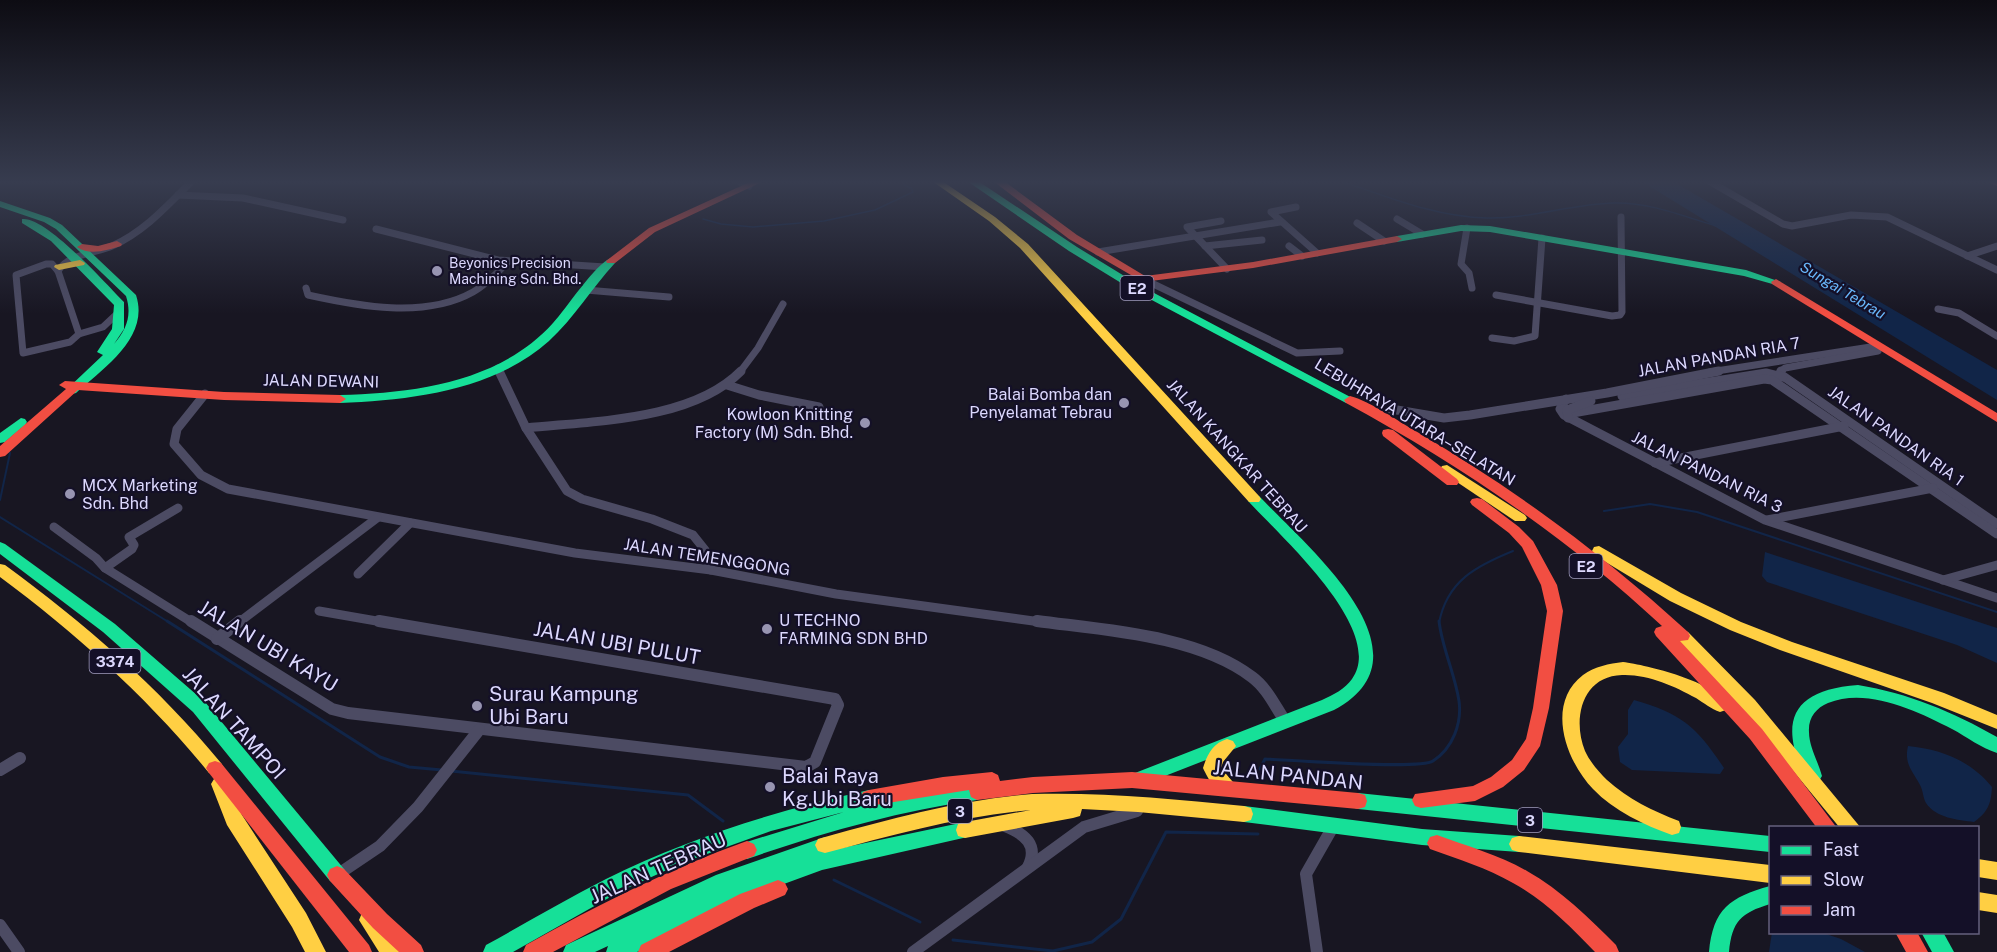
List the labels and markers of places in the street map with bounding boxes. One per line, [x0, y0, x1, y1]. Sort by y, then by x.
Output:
place label: Beyonics Precision Machining Sdn. Bhd. [449, 255, 581, 287]
marker: Beyonics Precision Machining Sdn. Bhd. [430, 264, 444, 278]
place label: Balai Bomba dan Penyelamat Tebrau [969, 385, 1112, 422]
marker: Balai Bomba dan Penyelamat Tebrau [1117, 396, 1131, 410]
place label: Kowloon Knitting Factory (M) Sdn. Bhd. [695, 405, 853, 442]
marker: Kowloon Knitting Factory (M) Sdn. Bhd. [858, 416, 872, 430]
place label: MCX Marketing Sdn. Bhd [82, 476, 198, 513]
marker: MCX Marketing Sdn. Bhd [63, 487, 77, 501]
place label: U TECHNO FARMING SDN BHD [779, 611, 928, 648]
marker: U TECHNO FARMING SDN BHD [760, 622, 774, 636]
place label: Surau Kampung Ubi Baru [489, 682, 639, 729]
marker: Surau Kampung Ubi Baru [470, 699, 484, 713]
place label: Balai Raya Kg.Ubi Baru [782, 764, 892, 811]
marker: Balai Raya Kg.Ubi Baru [763, 780, 777, 794]

